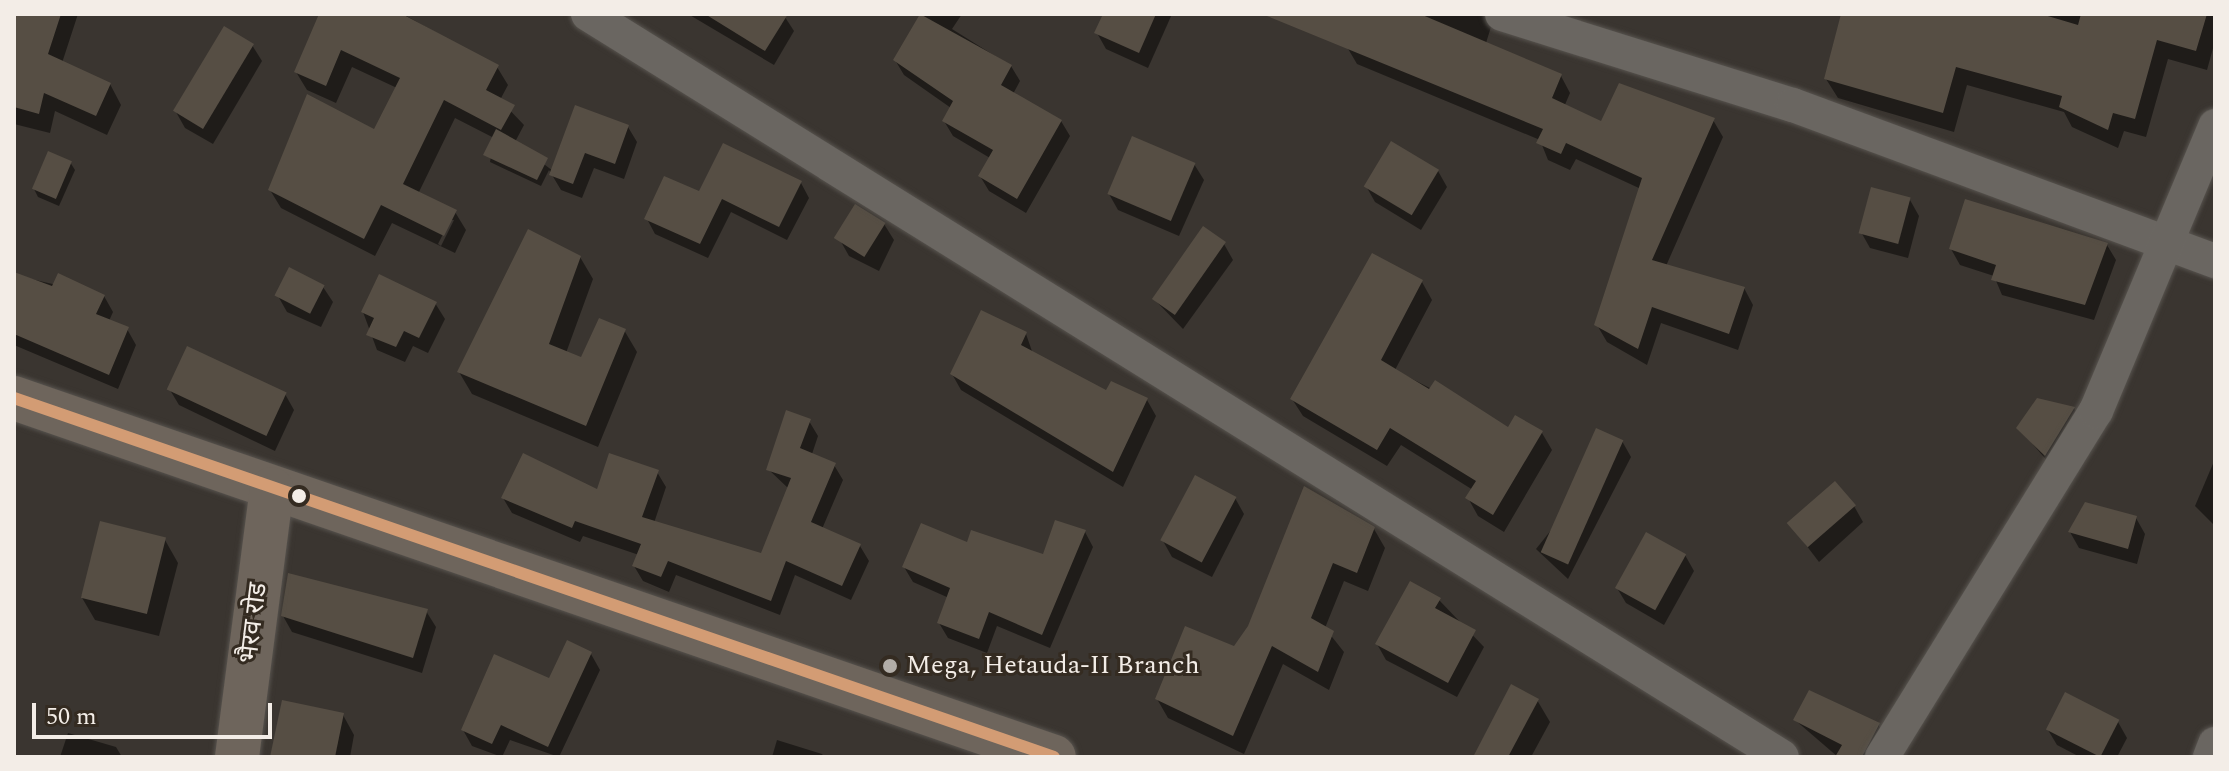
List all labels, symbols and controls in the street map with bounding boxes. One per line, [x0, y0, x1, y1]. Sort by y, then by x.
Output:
unlabelled marker [291, 488, 307, 504]
street label: भैरव रोड [234, 581, 274, 665]
place label: Mega, Hetauda-II Branch [906, 650, 1200, 682]
marker: Mega, Hetauda-II Branch [881, 657, 899, 675]
scale bar [36, 687, 276, 737]
text: 50 m [46, 699, 97, 735]

